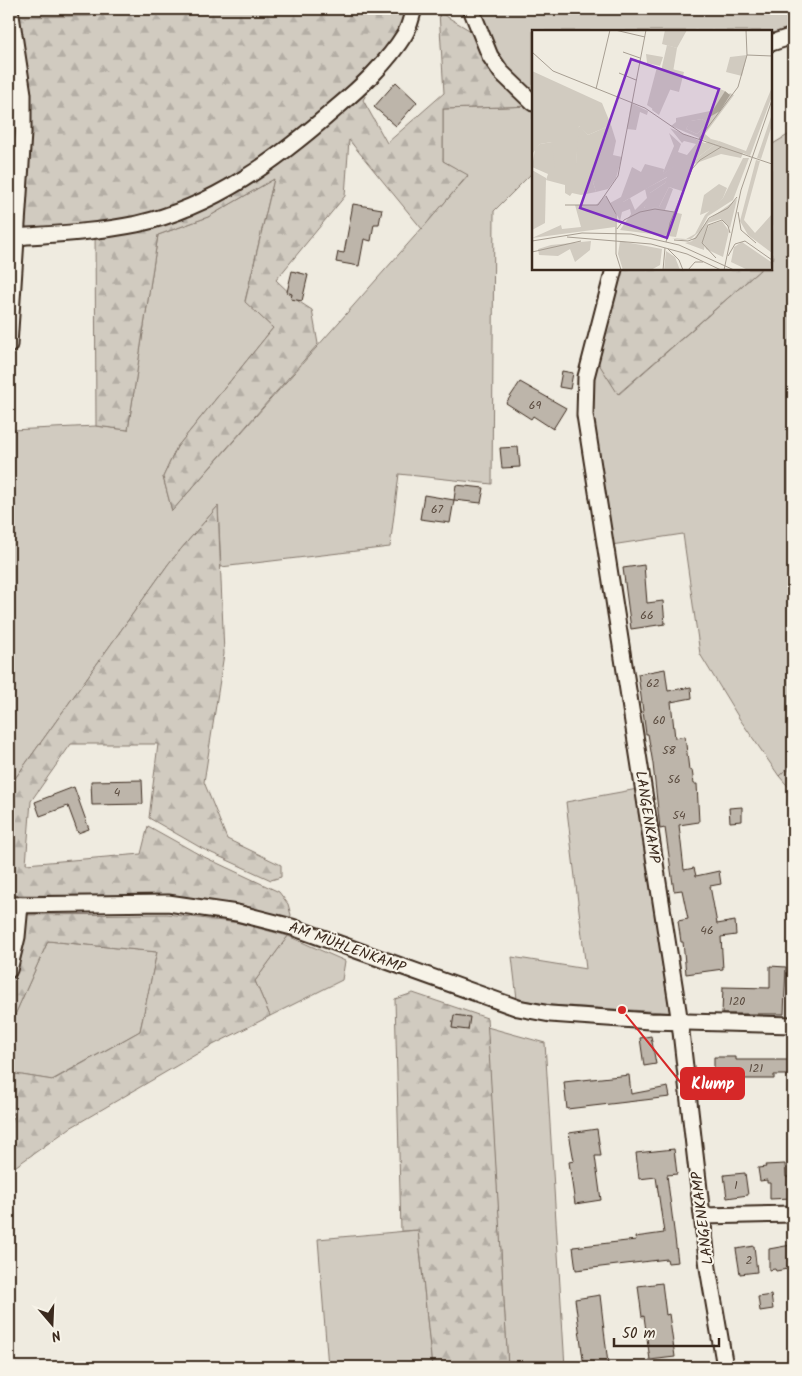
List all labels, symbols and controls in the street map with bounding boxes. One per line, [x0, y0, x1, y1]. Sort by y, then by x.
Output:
inset map [532, 30, 772, 270]
house number: 69 [529, 396, 541, 415]
house number: 67 [431, 500, 444, 519]
house number: 66 [640, 606, 654, 625]
house number: 62 [646, 674, 660, 693]
house number: 60 [653, 711, 665, 730]
house number: 58 [662, 741, 677, 760]
street label: LANGENKAMP [628, 769, 666, 866]
house number: 56 [667, 770, 681, 789]
house number: 4 [114, 783, 121, 802]
house number: 54 [672, 806, 686, 825]
street label: AM MÜHLENKAMP [285, 916, 410, 981]
house number: 46 [700, 921, 714, 940]
house number: 120 [729, 992, 745, 1011]
house number: 121 [749, 1059, 763, 1078]
callout: Klump [681, 1068, 744, 1099]
text: Klump [691, 1072, 735, 1097]
street label: LANGENKAMP [685, 1169, 721, 1266]
house number: 1 [734, 1176, 738, 1195]
house number: 2 [746, 1251, 753, 1270]
north arrow [28, 1298, 78, 1348]
scale bar [614, 1316, 720, 1348]
text: 50 m [622, 1322, 656, 1346]
text: N [48, 1324, 64, 1347]

